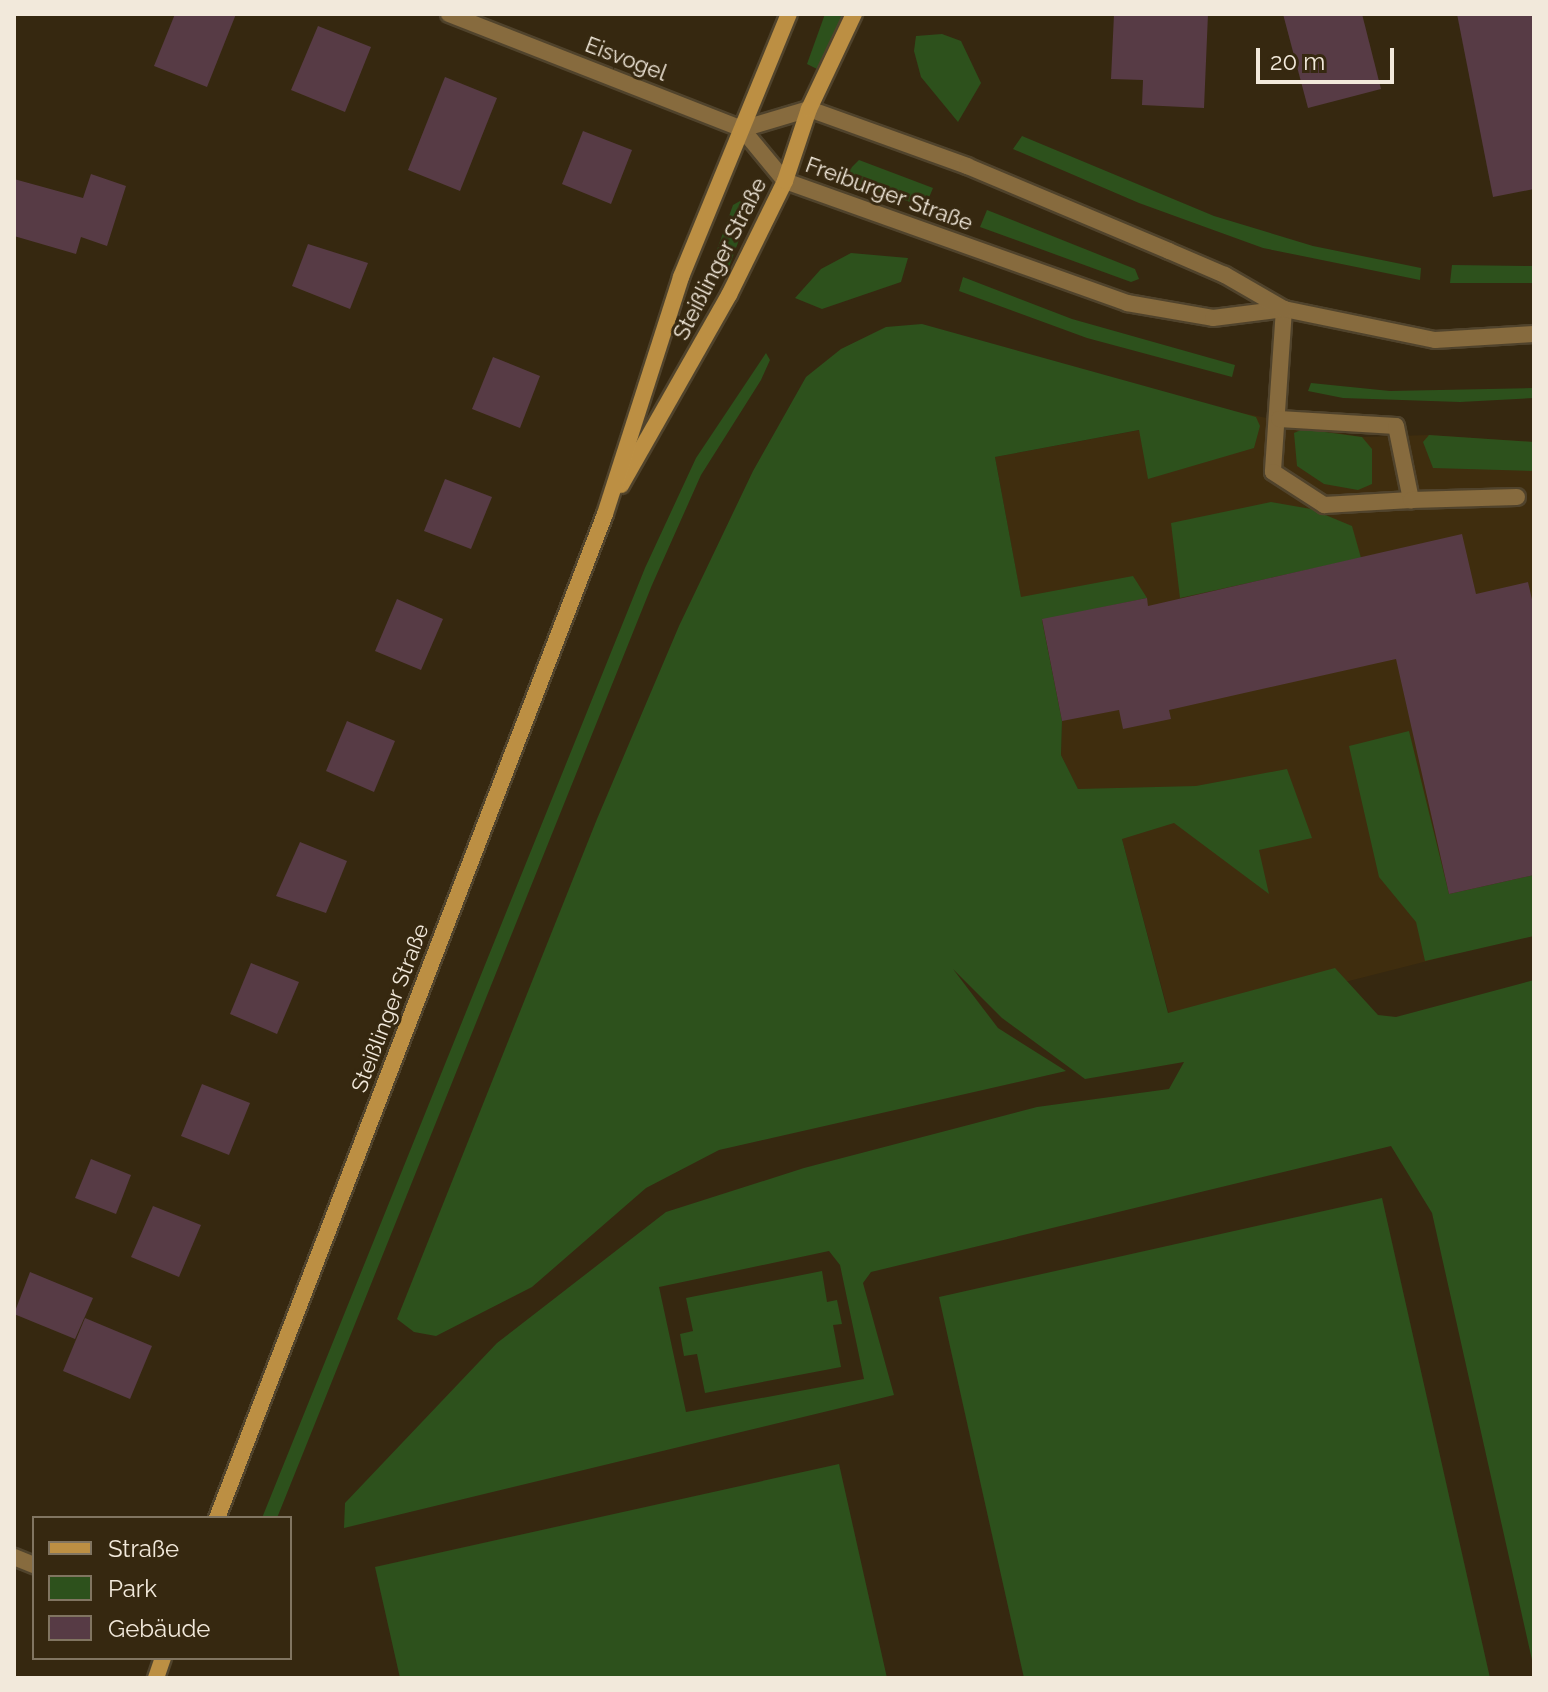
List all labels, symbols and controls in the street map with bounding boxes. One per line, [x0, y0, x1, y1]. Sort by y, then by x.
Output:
street label: Eisvogel [581, 31, 671, 87]
scale bar [1260, 32, 1398, 82]
text: 20 m [1270, 47, 1325, 76]
street label: Freiburger Straße [802, 151, 976, 237]
street label: Steißlinger Straße [668, 173, 772, 345]
street label: Steißlinger Straße [346, 920, 434, 1096]
legend [32, 1516, 292, 1660]
text: Straße [108, 1534, 179, 1563]
text: Park [108, 1574, 157, 1603]
text: Gebäude [108, 1614, 210, 1643]

